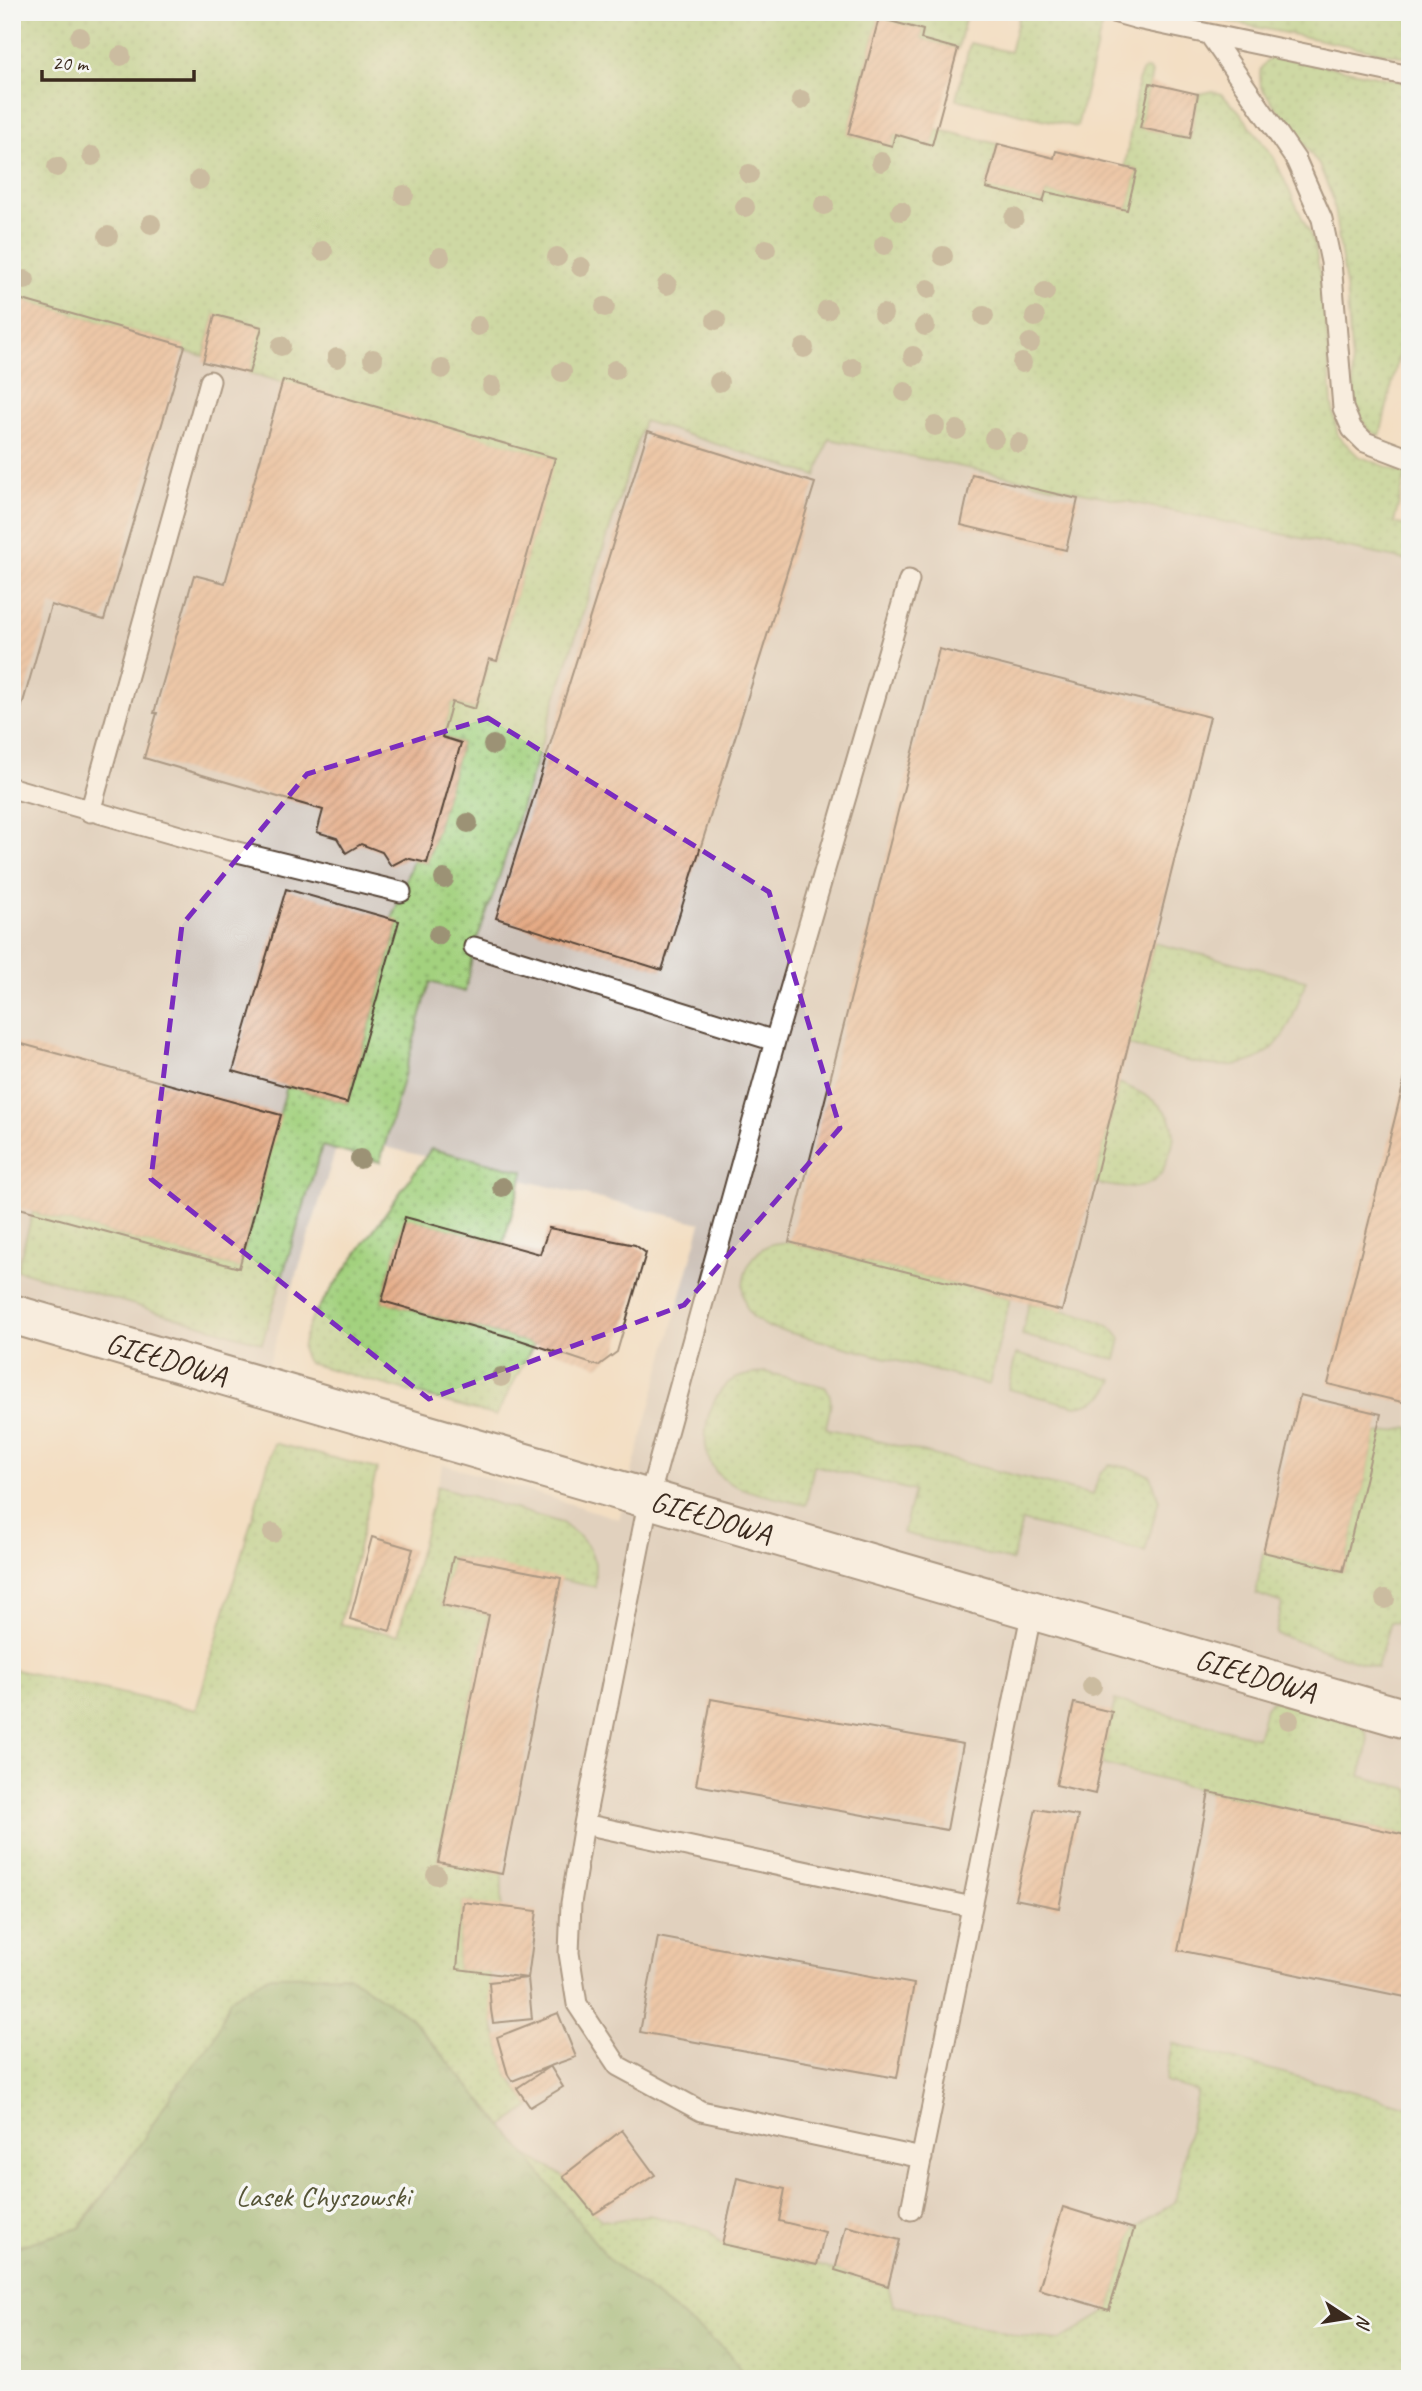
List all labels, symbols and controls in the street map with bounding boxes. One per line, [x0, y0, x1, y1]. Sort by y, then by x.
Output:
scale bar [42, 38, 194, 82]
text: 20 m [52, 50, 90, 76]
street label: GIEŁDOWA [102, 1323, 232, 1395]
street label: GIEŁDOWA [646, 1482, 777, 1553]
street label: GIEŁDOWA [1191, 1640, 1321, 1711]
park label: Lasek Chyszowski [236, 2177, 414, 2215]
north arrow [1314, 2282, 1384, 2352]
text: N [1350, 2313, 1377, 2333]

